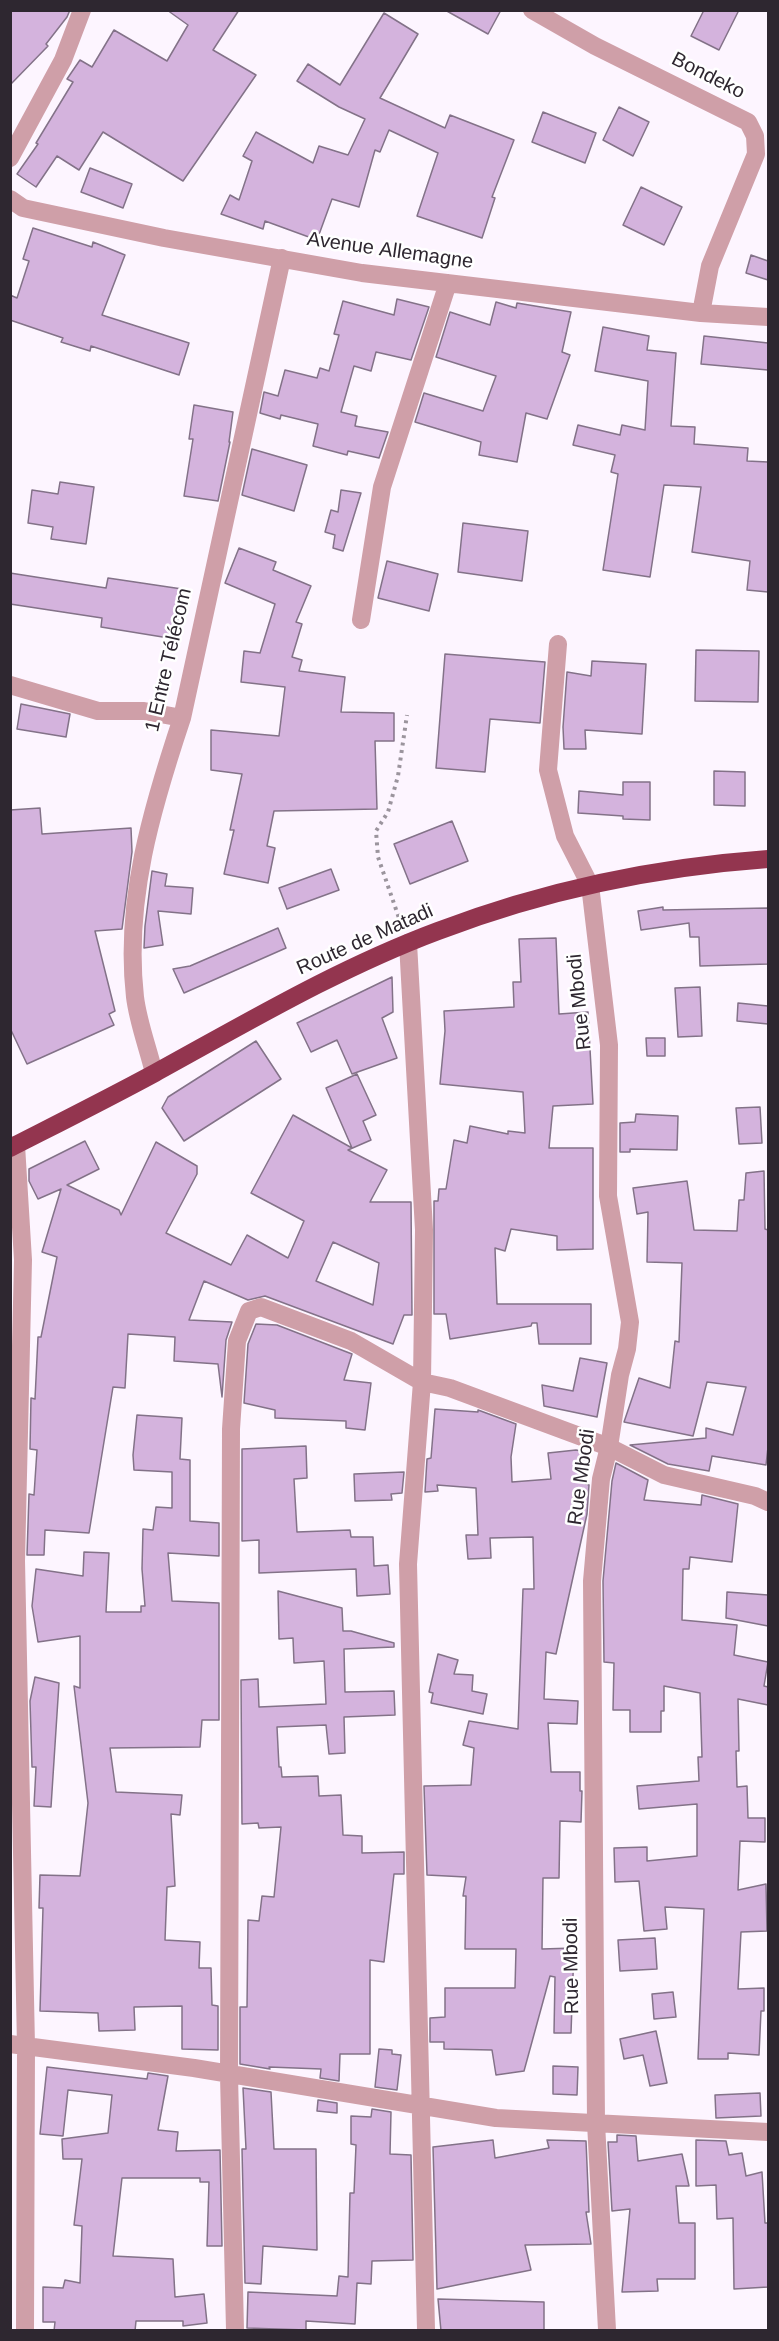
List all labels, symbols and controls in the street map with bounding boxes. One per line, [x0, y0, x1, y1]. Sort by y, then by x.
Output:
street label: Bondeko [667, 47, 749, 105]
street label: Avenue Allemagne [305, 227, 475, 275]
street label: 1 Entre Télécom [141, 586, 197, 734]
street label: Route de Matadi [293, 899, 437, 981]
street label: Rue Mbodi [563, 953, 597, 1051]
street label: Rue Mbodi [563, 1427, 601, 1527]
street label: Rue Mbodi [559, 1917, 585, 2015]

